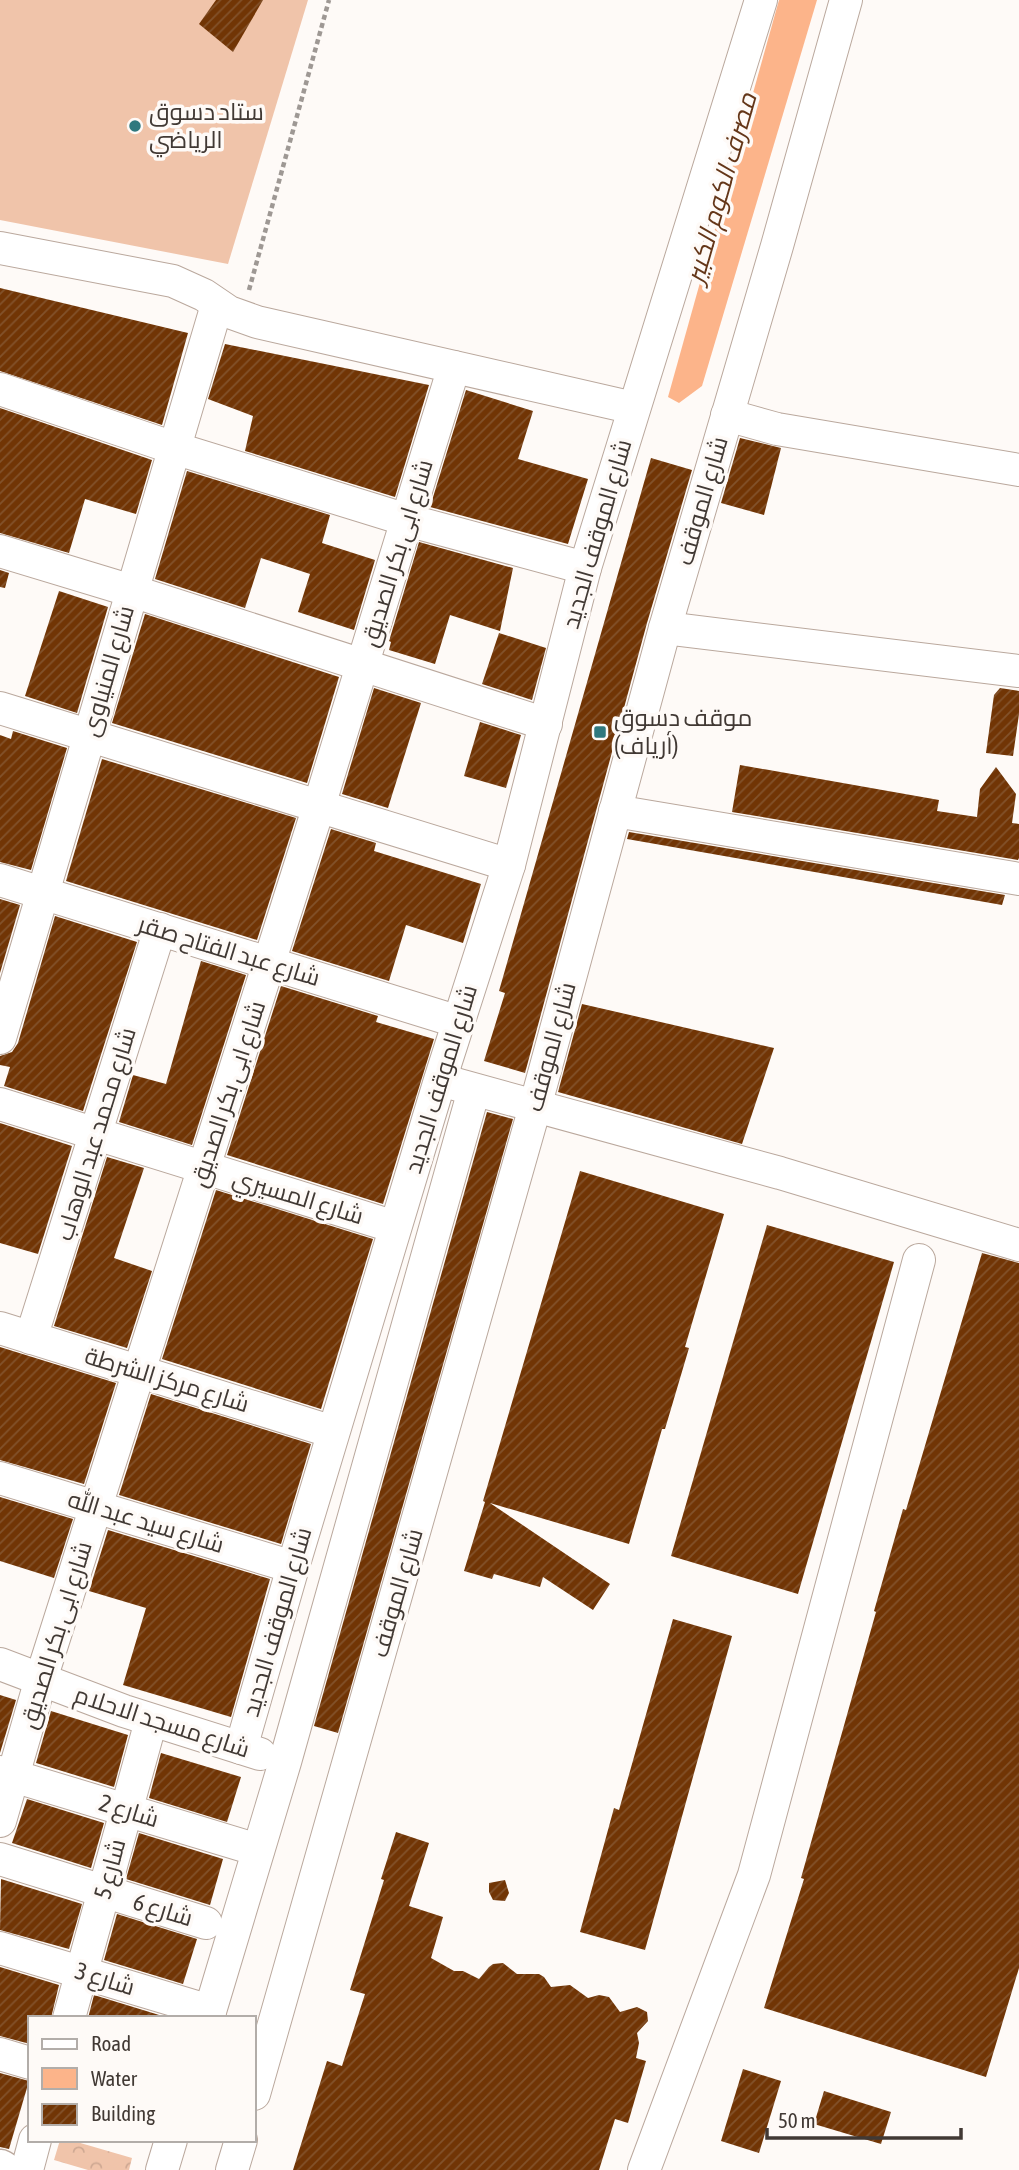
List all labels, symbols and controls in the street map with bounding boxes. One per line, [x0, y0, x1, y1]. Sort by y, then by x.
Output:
water label: مصرف الكوم الكبير [679, 89, 765, 290]
place label: ستاد دسوق الرياضي [149, 98, 264, 158]
marker: ستاد دسوق الرياضي [127, 118, 143, 134]
street label: شارع الموقف [670, 433, 736, 569]
street label: شارع الموقف الجديد [557, 436, 639, 632]
street label: شارع ابى بكر الصديق [355, 456, 441, 650]
street label: شارع المنياوى [76, 602, 142, 740]
place label: موقف دسوق (أرياف) [614, 704, 752, 759]
marker: موقف دسوق (أرياف) [592, 724, 608, 740]
street label: شارع عبد الفتاح صقر [132, 909, 324, 994]
street label: شارع الموقف [520, 979, 584, 1115]
street label: شارع الموقف الجديد [399, 981, 485, 1177]
street label: شارع ابى بكر الصديق [185, 997, 273, 1191]
street label: شارع محمد عبد الوهاب [50, 1024, 144, 1245]
street label: شارع المسيري [228, 1164, 367, 1234]
street label: شارع مركز الشرطة [81, 1342, 252, 1420]
street label: شارع سيد عبد الله [64, 1483, 228, 1561]
street label: شارع الموقف الجديد [237, 1524, 319, 1720]
street label: شارع الموقف [365, 1525, 431, 1661]
street label: شارع ابى بكر الصديق [14, 1538, 100, 1732]
street label: شارع مسجد الاحلام [70, 1680, 253, 1765]
street label: شارع 2 [95, 1789, 162, 1835]
street label: شارع 5 [89, 1836, 133, 1903]
street label: شارع 6 [129, 1888, 196, 1934]
street label: شارع 3 [71, 1957, 138, 2003]
legend [28, 2016, 256, 2142]
text: Road [91, 2031, 131, 2055]
text: Water [91, 2066, 138, 2090]
scale bar [767, 2096, 961, 2140]
text: Building [91, 2101, 155, 2125]
text: 50 m [778, 2108, 816, 2132]

